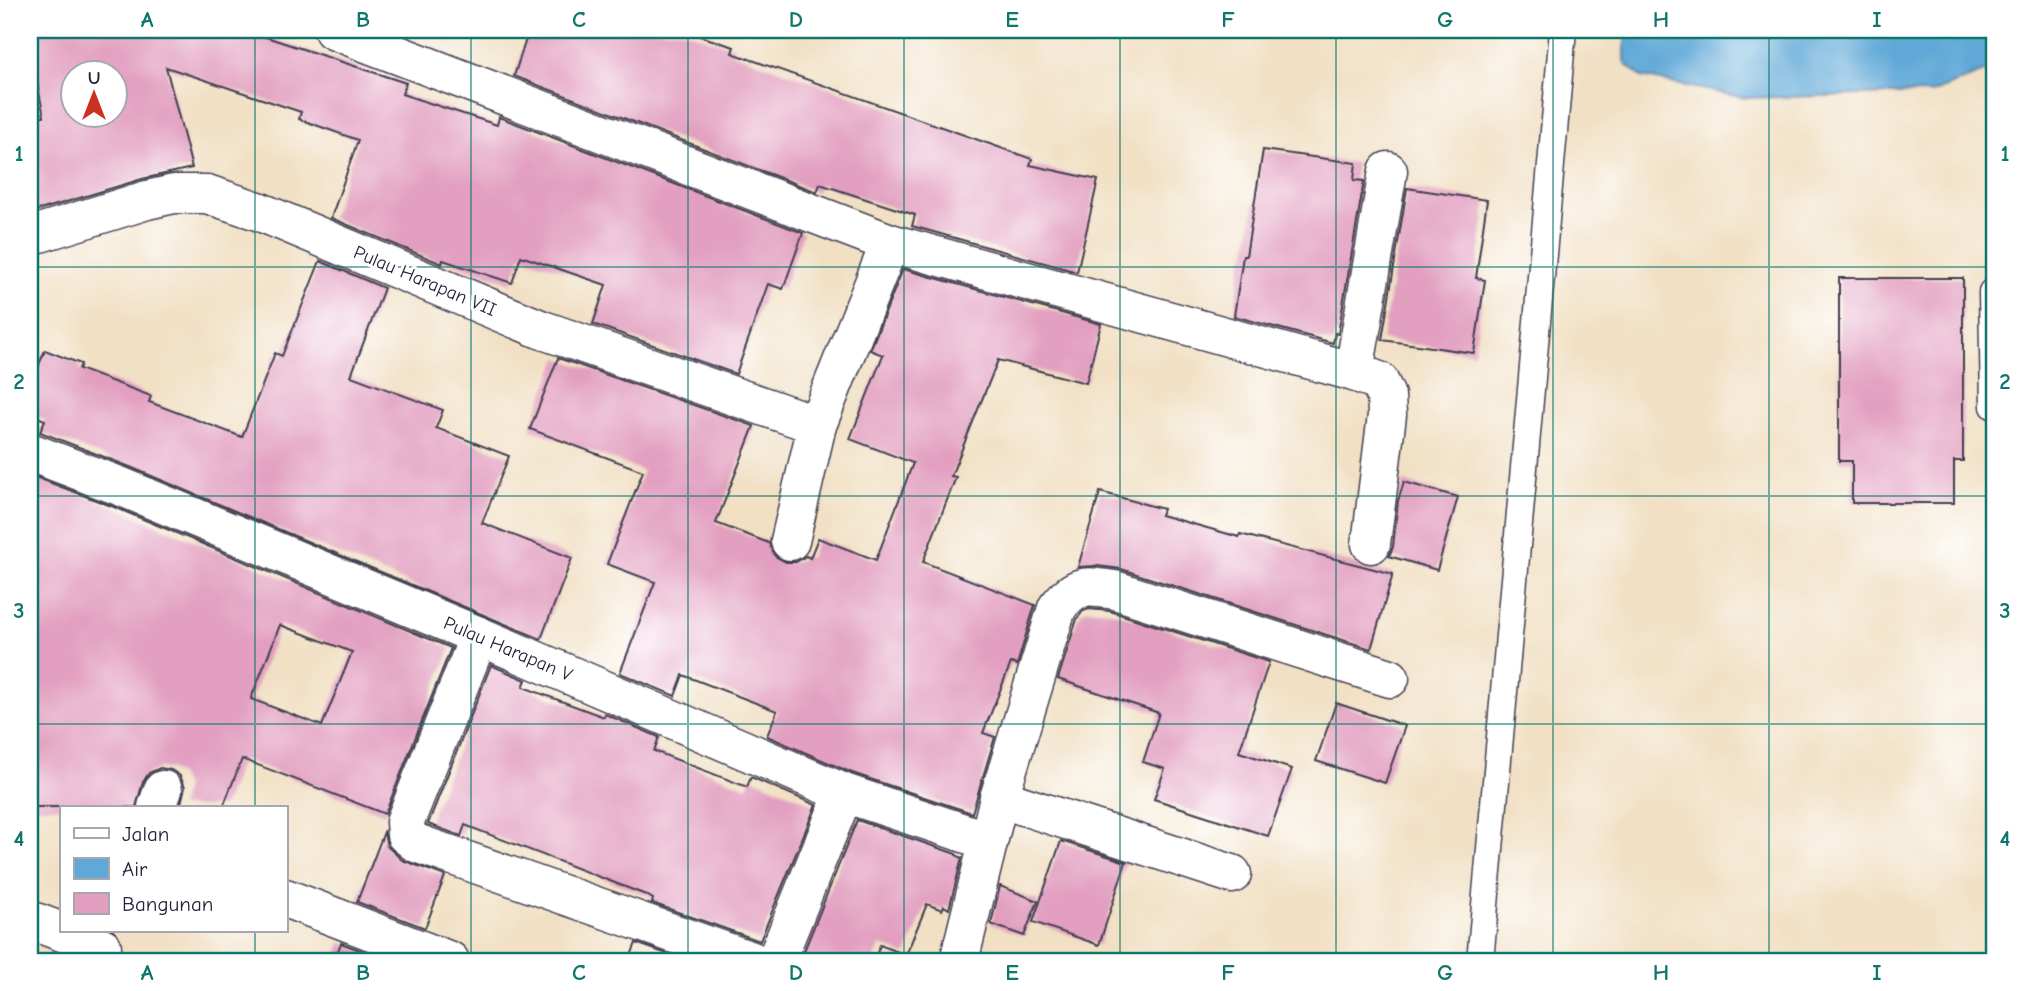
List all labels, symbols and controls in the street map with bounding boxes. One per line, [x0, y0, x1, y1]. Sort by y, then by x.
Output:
text: A [141, 6, 154, 33]
text: B [356, 6, 370, 33]
text: C [572, 6, 586, 33]
text: D [789, 6, 803, 33]
text: E [1005, 6, 1019, 33]
text: F [1221, 6, 1235, 33]
text: G [1437, 6, 1453, 33]
text: H [1653, 6, 1669, 33]
text: I [1872, 6, 1882, 33]
north arrow [60, 60, 130, 130]
text: U [88, 67, 100, 89]
text: 1 [14, 140, 24, 167]
text: 1 [2000, 140, 2010, 167]
street label: Pulau Harapan VII [350, 241, 500, 321]
text: 2 [13, 368, 25, 395]
text: 2 [1999, 368, 2011, 395]
text: 3 [13, 597, 25, 624]
text: 3 [1999, 597, 2011, 624]
street label: Pulau Harapan V [440, 612, 576, 686]
legend [60, 806, 287, 932]
text: Jalan [122, 822, 169, 846]
text: 4 [14, 825, 25, 852]
text: 4 [2000, 825, 2011, 852]
text: Air [122, 857, 148, 881]
text: Bangunan [122, 892, 213, 916]
text: A [141, 959, 154, 986]
text: B [356, 959, 370, 986]
text: C [572, 959, 586, 986]
text: D [789, 959, 803, 986]
text: E [1005, 959, 1019, 986]
text: F [1221, 959, 1235, 986]
text: G [1437, 959, 1453, 986]
text: H [1653, 959, 1669, 986]
text: I [1872, 959, 1882, 986]

